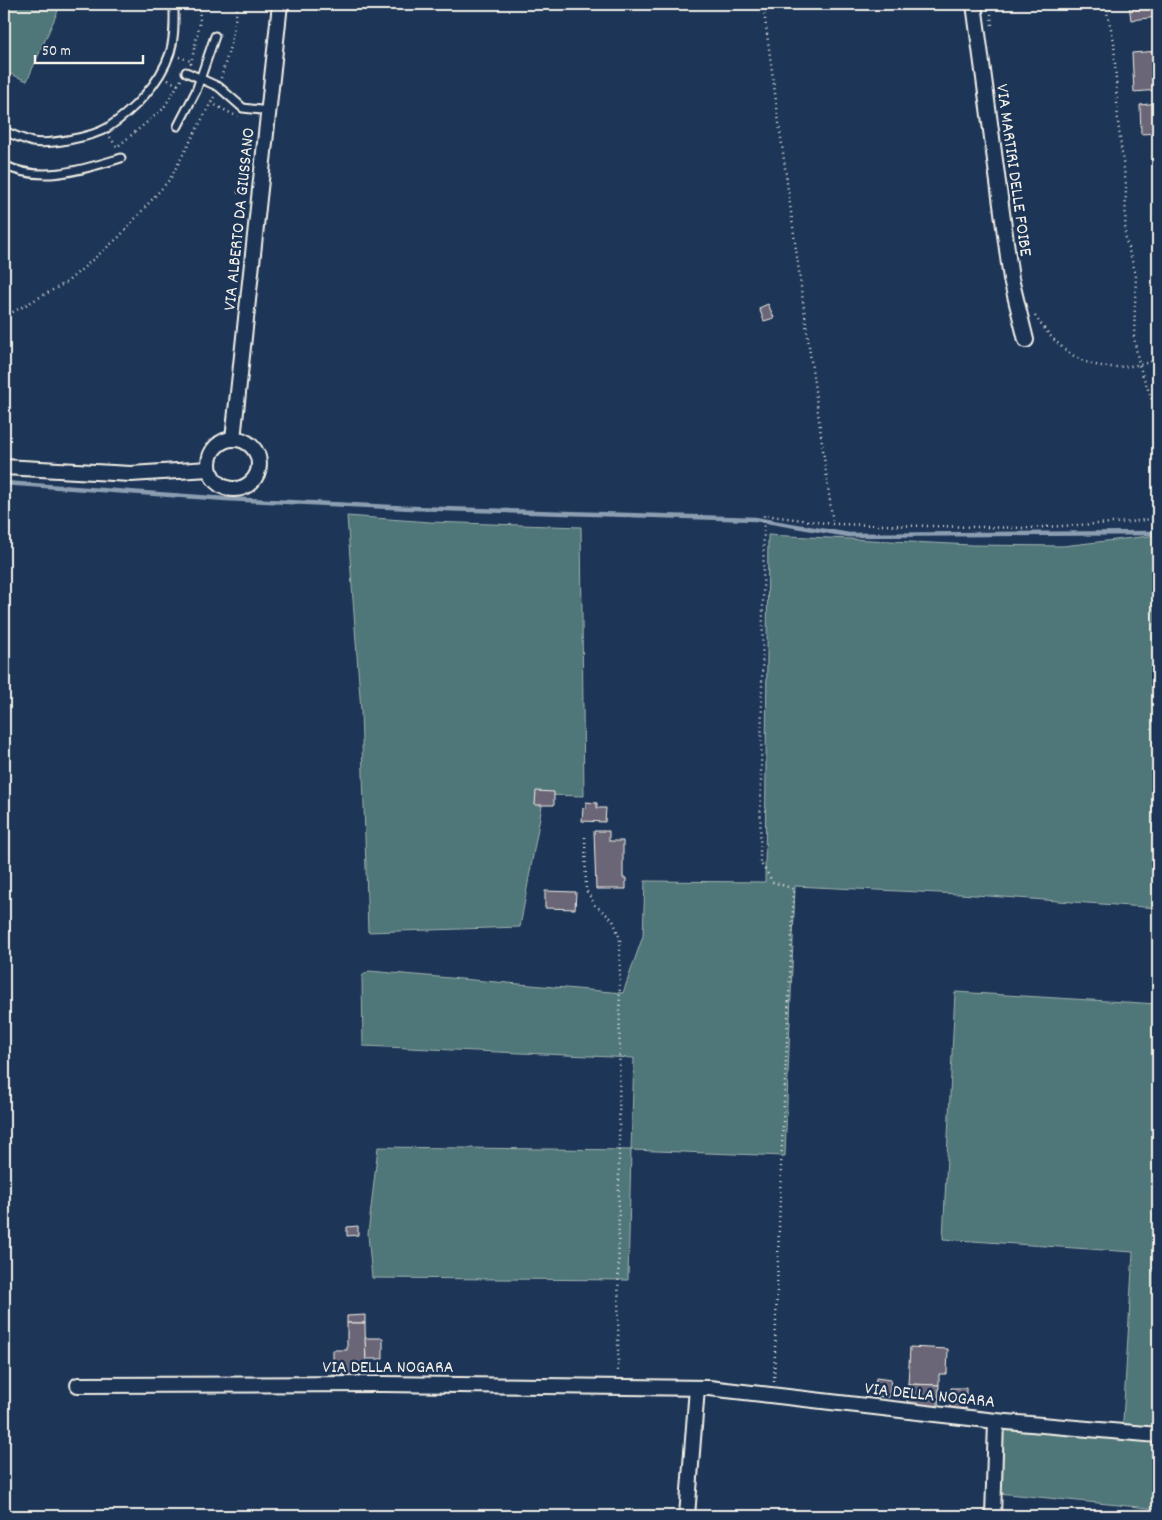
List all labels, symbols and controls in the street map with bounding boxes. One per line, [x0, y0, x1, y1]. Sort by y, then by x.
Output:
scale bar [35, 32, 142, 64]
text: 50 m [42, 41, 71, 63]
street label: VIA MARTIRI DELLE FOIBE [988, 83, 1037, 258]
street label: VIA ALBERTO DA GIUSSANO [218, 126, 263, 312]
street label: VIA DELLA NOGARA [322, 1356, 454, 1381]
street label: VIA DELLA NOGARA [863, 1377, 996, 1416]

